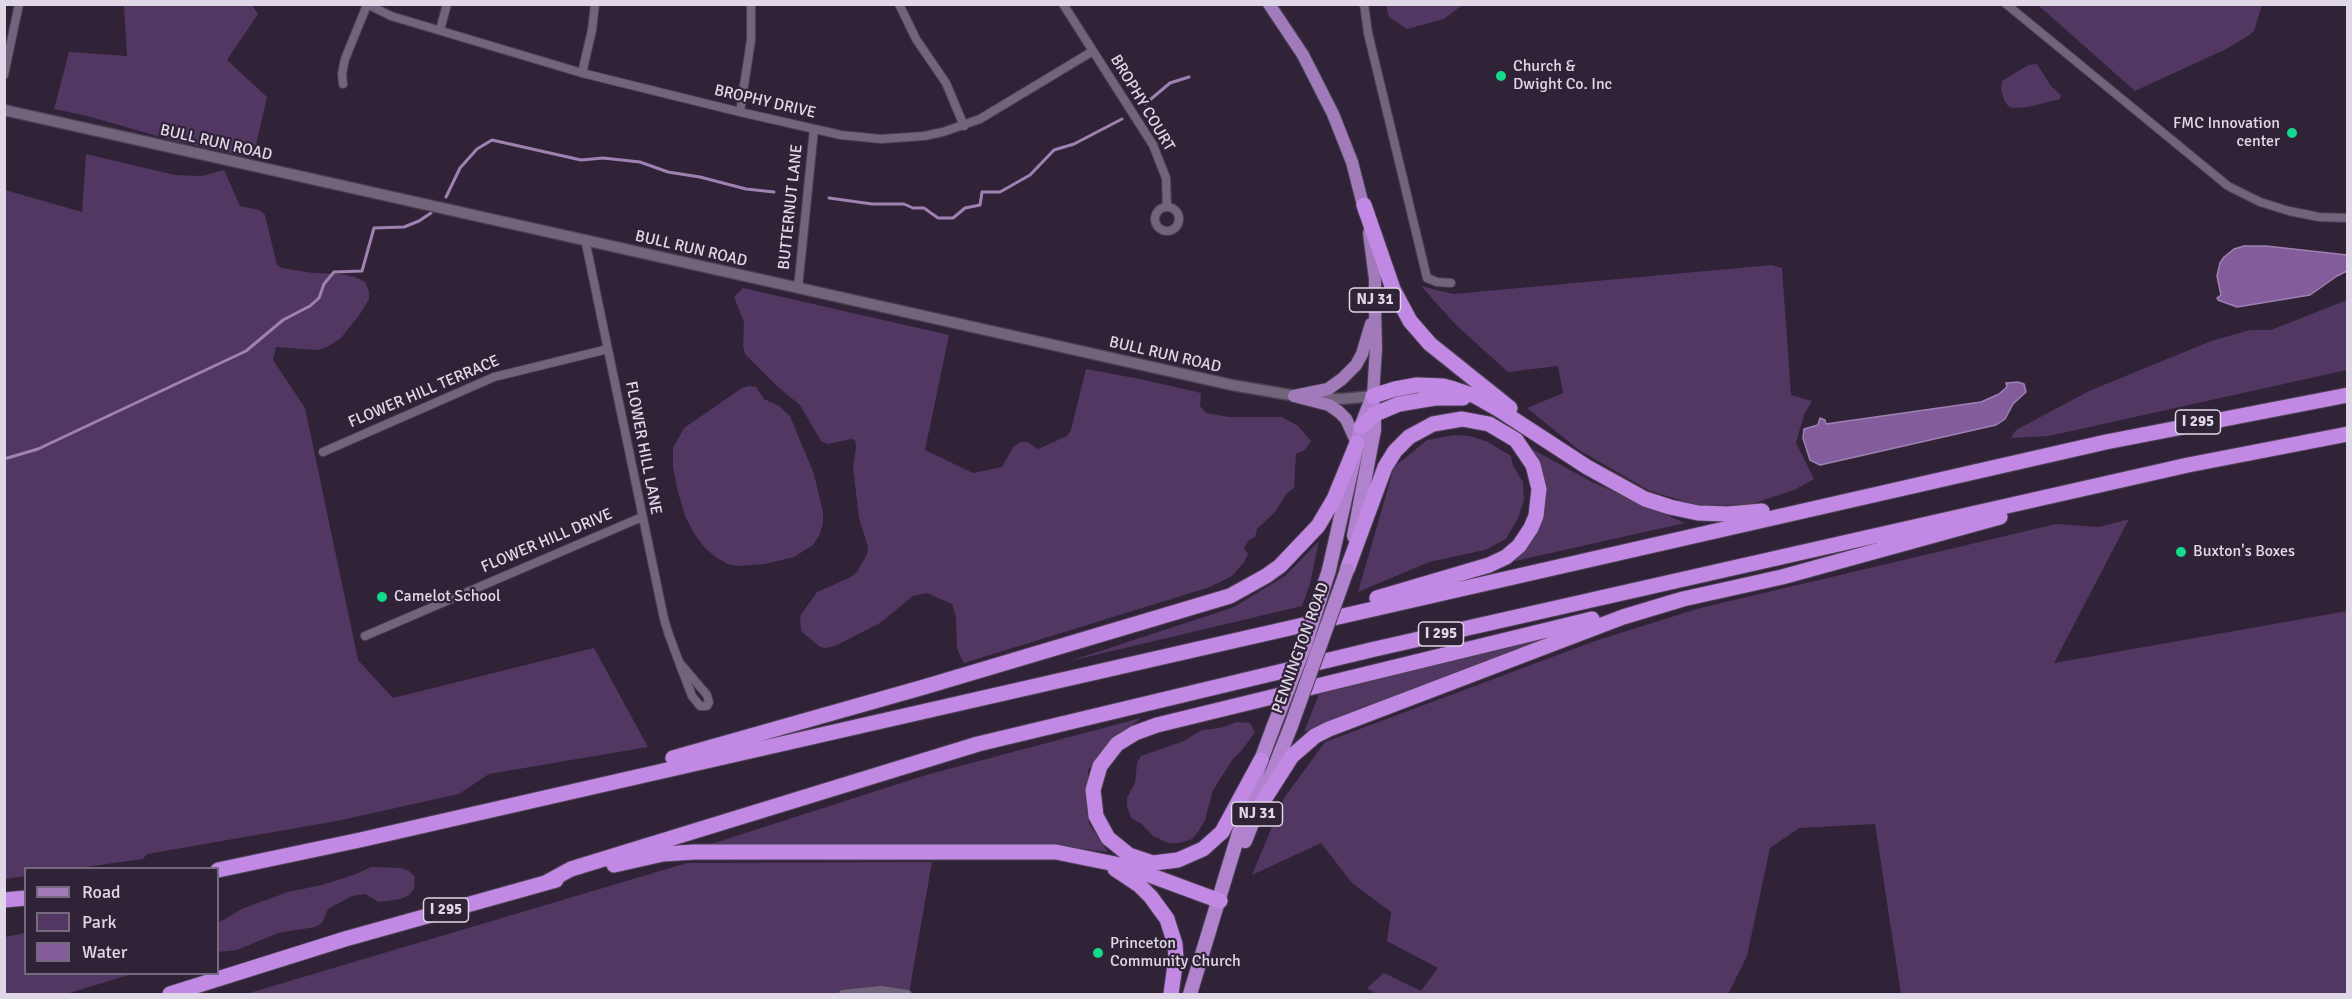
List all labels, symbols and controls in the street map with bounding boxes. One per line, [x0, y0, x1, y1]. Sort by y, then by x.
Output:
street label: BROPHY COURT [1106, 51, 1178, 155]
place label: Church & Dwight Co. Inc [1513, 57, 1612, 95]
marker: Church & Dwight Co. Inc [1494, 69, 1508, 83]
street label: BROPHY DRIVE [712, 81, 818, 123]
place label: FMC Innovation center [2173, 114, 2280, 152]
street label: BULL RUN ROAD [158, 121, 274, 165]
marker: FMC Innovation center [2285, 126, 2299, 140]
street label: BUTTERNUT LANE [775, 143, 807, 271]
street label: BULL RUN ROAD [633, 227, 749, 271]
road number: NJ 31 [1350, 288, 1400, 312]
street label: BULL RUN ROAD [1107, 333, 1223, 377]
street label: FLOWER HILL TERRACE [346, 351, 502, 433]
street label: FLOWER HILL LANE [621, 380, 665, 516]
road number: I 295 [2176, 410, 2220, 434]
street label: FLOWER HILL DRIVE [478, 505, 616, 577]
place label: Buxton's Boxes [2193, 542, 2295, 562]
marker: Buxton's Boxes [2174, 545, 2188, 559]
street label: PENNINGTON ROAD [1268, 580, 1334, 716]
place label: Camelot School [394, 587, 501, 607]
marker: Camelot School [375, 590, 389, 604]
road number: I 295 [1418, 622, 1464, 646]
road number: NJ 31 [1232, 802, 1282, 826]
legend [24, 867, 219, 975]
text: Road [82, 881, 121, 903]
road number: I 295 [424, 898, 468, 922]
text: Park [82, 911, 117, 933]
place label: Princeton Community Church [1110, 934, 1241, 972]
text: Water [82, 941, 127, 963]
marker: Princeton Community Church [1091, 946, 1105, 960]

